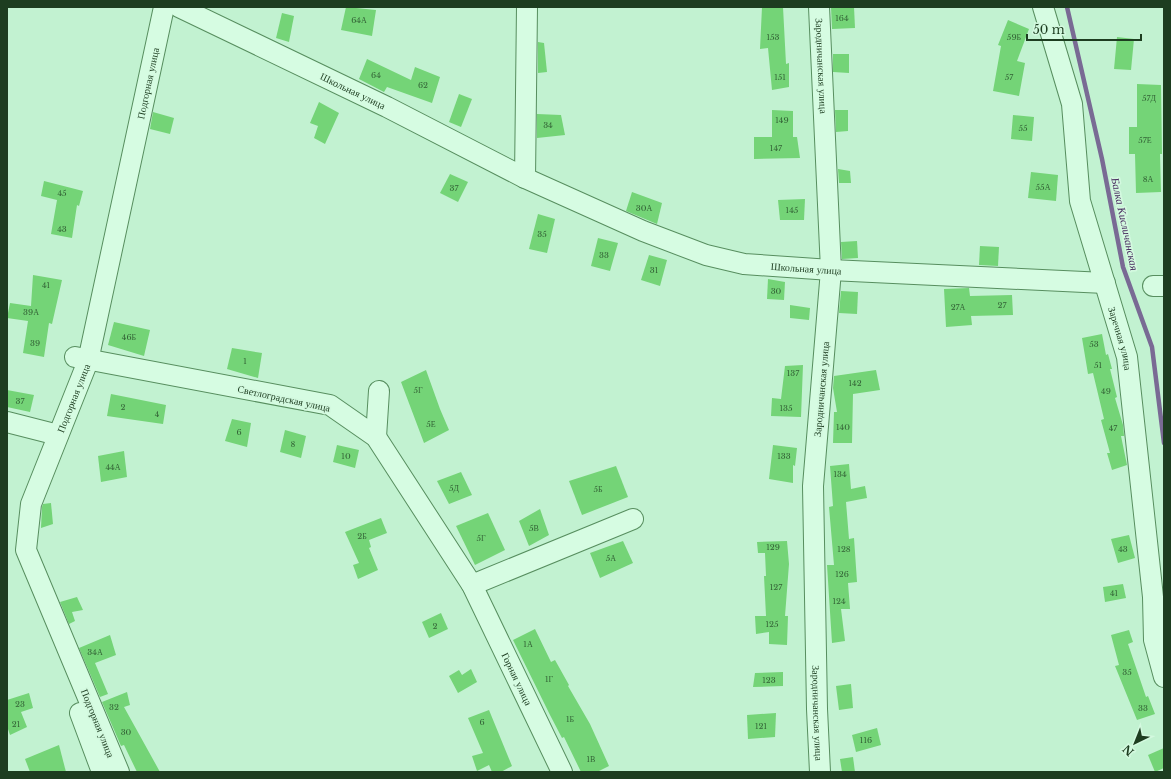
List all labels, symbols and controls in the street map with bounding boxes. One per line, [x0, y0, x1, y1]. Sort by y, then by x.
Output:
house number: 164 [835, 13, 849, 23]
house number: 64А [351, 15, 367, 25]
scale bar [1027, 16, 1141, 42]
street label: Зародничанская улица [813, 18, 830, 115]
text: 50 m [1033, 22, 1065, 37]
house number: 153 [766, 32, 780, 42]
house number: 59Б [1007, 32, 1022, 42]
street label: Подгорная улица [134, 46, 162, 120]
street label: Школьная улица [318, 70, 388, 113]
house number: 64 [371, 70, 381, 80]
house number: 151 [774, 72, 786, 82]
house number: 57 [1005, 72, 1014, 82]
house number: 62 [418, 80, 428, 90]
house number: 57Д [1142, 93, 1157, 103]
house number: 149 [775, 115, 789, 125]
house number: 34 [543, 120, 553, 130]
house number: 55 [1018, 123, 1028, 133]
house number: 57Е [1138, 135, 1152, 145]
house number: 147 [770, 143, 783, 153]
house number: 8А [1143, 174, 1154, 184]
water label: Балка Кисличанская [1108, 175, 1142, 272]
house number: 55А [1036, 182, 1051, 192]
house number: 37 [450, 183, 459, 193]
house number: 45 [57, 188, 67, 198]
house number: 30А [636, 203, 652, 213]
house number: 145 [786, 205, 799, 215]
house number: 43 [57, 224, 67, 234]
house number: 35 [537, 229, 547, 239]
house number: 33 [599, 250, 609, 260]
street label: Школьная улица [770, 260, 842, 278]
house number: 31 [650, 265, 659, 275]
house number: 41 [42, 280, 51, 290]
house number: 30 [771, 286, 782, 296]
house number: 27 [998, 300, 1007, 310]
house number: 27А [951, 302, 966, 312]
street label: Заречная улица [1105, 305, 1134, 372]
house number: 39А [23, 307, 39, 317]
house number: 46Б [122, 332, 137, 342]
house number: 39 [30, 338, 40, 348]
house number: 53 [1089, 339, 1099, 349]
street label: Зародничанская улица [811, 340, 832, 437]
house number: 1 [243, 356, 247, 366]
house number: 51 [1094, 360, 1102, 370]
street label: Подгорная улица [54, 361, 93, 435]
house number: 137 [787, 368, 800, 378]
house number: 142 [848, 378, 862, 388]
street label: Светлоградская улица [236, 382, 332, 415]
house number: 5Г [413, 385, 423, 395]
house number: 49 [1101, 386, 1111, 396]
house number: 37 [16, 396, 25, 406]
house number: 2 [121, 402, 126, 412]
house number: 135 [779, 403, 793, 413]
house number: 4 [155, 409, 160, 419]
house number: 5Е [426, 419, 436, 429]
house number: 140 [836, 422, 850, 432]
house number: 47 [1109, 423, 1118, 433]
house number: 6 [236, 427, 242, 437]
house number: 8 [291, 439, 296, 449]
house number: 10 [341, 451, 351, 461]
house number: 133 [777, 451, 791, 461]
house number: 44А [105, 462, 121, 472]
house number: 134 [833, 469, 847, 479]
house number: 5Д [449, 483, 460, 493]
house number: 5Б [593, 484, 603, 494]
house number: 5В [529, 523, 539, 533]
house number: 2Б [357, 531, 367, 541]
house number: 5Г [476, 533, 486, 543]
house number: 129 [766, 542, 780, 552]
house number: 128 [837, 544, 851, 554]
house number: 43 [1118, 544, 1128, 554]
house number: 5А [606, 553, 616, 563]
house number: 126 [835, 569, 849, 579]
house number: 127 [770, 582, 783, 592]
house number: 41 [1110, 588, 1119, 598]
house number: 124 [832, 596, 846, 606]
house number: 125 [765, 619, 779, 629]
house number: 2 [433, 621, 438, 631]
house number: 1А [523, 639, 533, 649]
house number: 34А [87, 647, 103, 657]
street label: Горная улица [498, 651, 535, 708]
street label: Зародничанская улица [809, 665, 825, 762]
house number: 35 [1122, 667, 1132, 677]
house number: 1Г [545, 674, 553, 684]
house number: 123 [762, 675, 776, 685]
street label: Подгорная улица [78, 687, 117, 760]
house number: 23 [15, 699, 25, 709]
house number: 32 [109, 702, 119, 712]
house number: 33 [1138, 703, 1148, 713]
house number: 1Б [566, 714, 574, 724]
house number: 6 [479, 717, 485, 727]
house number: 21 [12, 719, 21, 729]
house number: 121 [755, 721, 767, 731]
north arrow [1115, 723, 1155, 763]
house number: 30 [121, 727, 132, 737]
house number: 116 [860, 735, 872, 745]
text: N [1119, 741, 1137, 759]
house number: 1В [587, 754, 595, 764]

